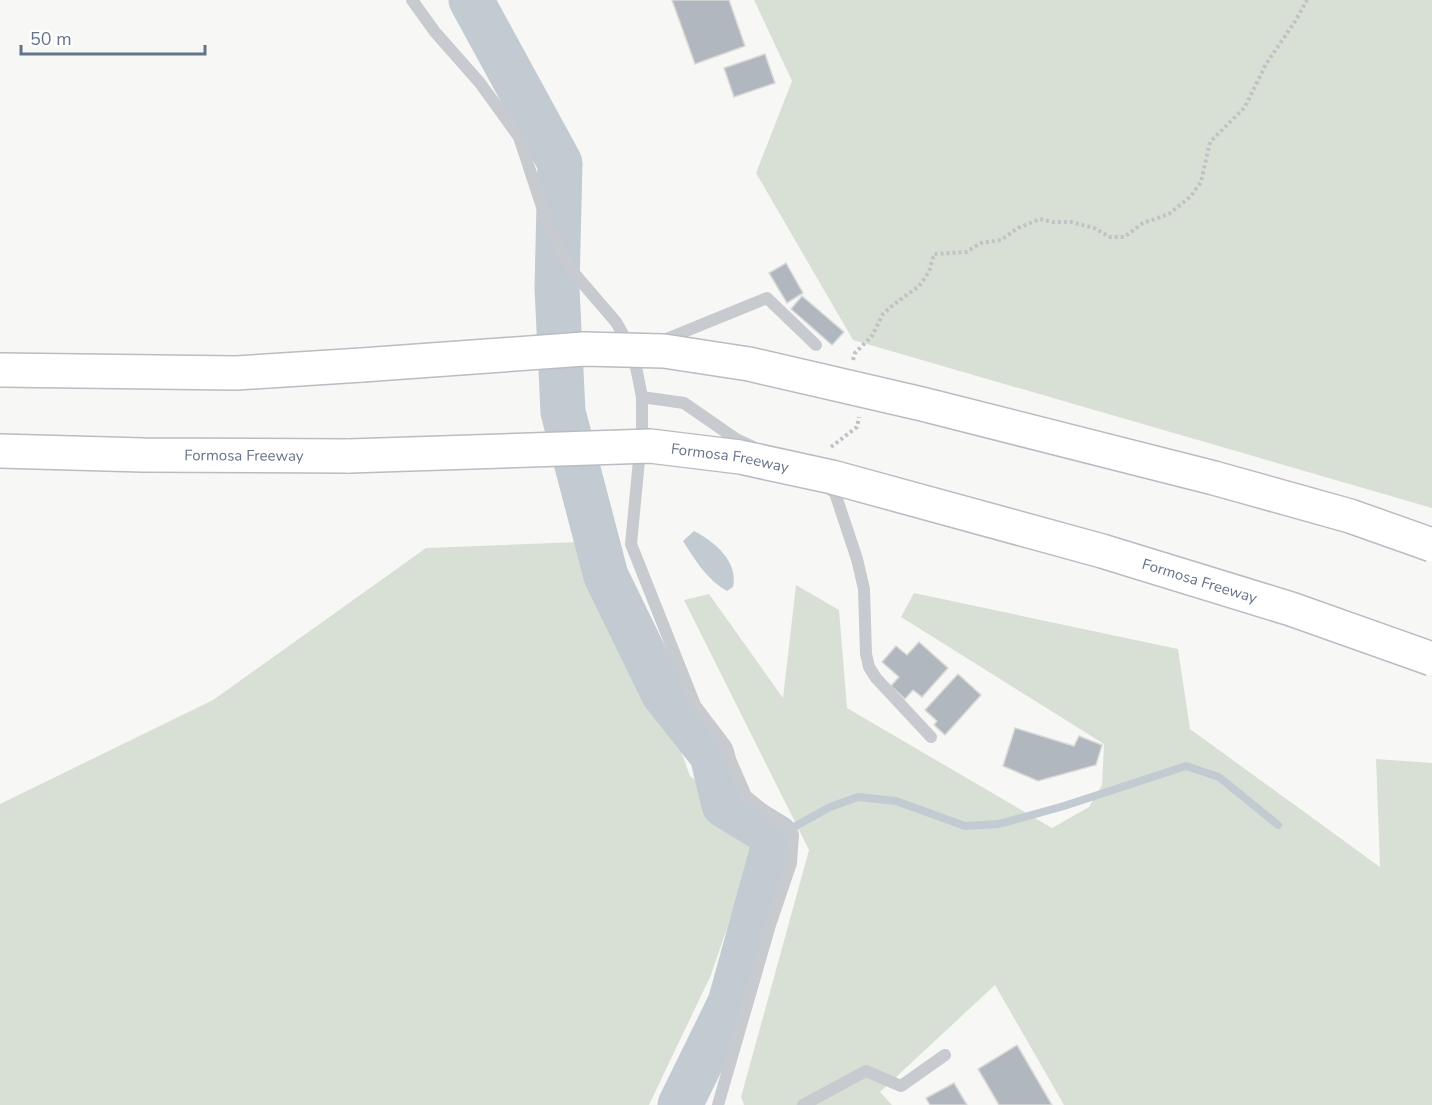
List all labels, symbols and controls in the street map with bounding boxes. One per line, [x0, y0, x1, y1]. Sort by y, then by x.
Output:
scale bar [21, 18, 206, 56]
text: 50 m [30, 27, 72, 51]
street label: Formosa Freeway [670, 439, 791, 477]
street label: Formosa Freeway [184, 445, 304, 466]
street label: Formosa Freeway [1140, 554, 1260, 608]

